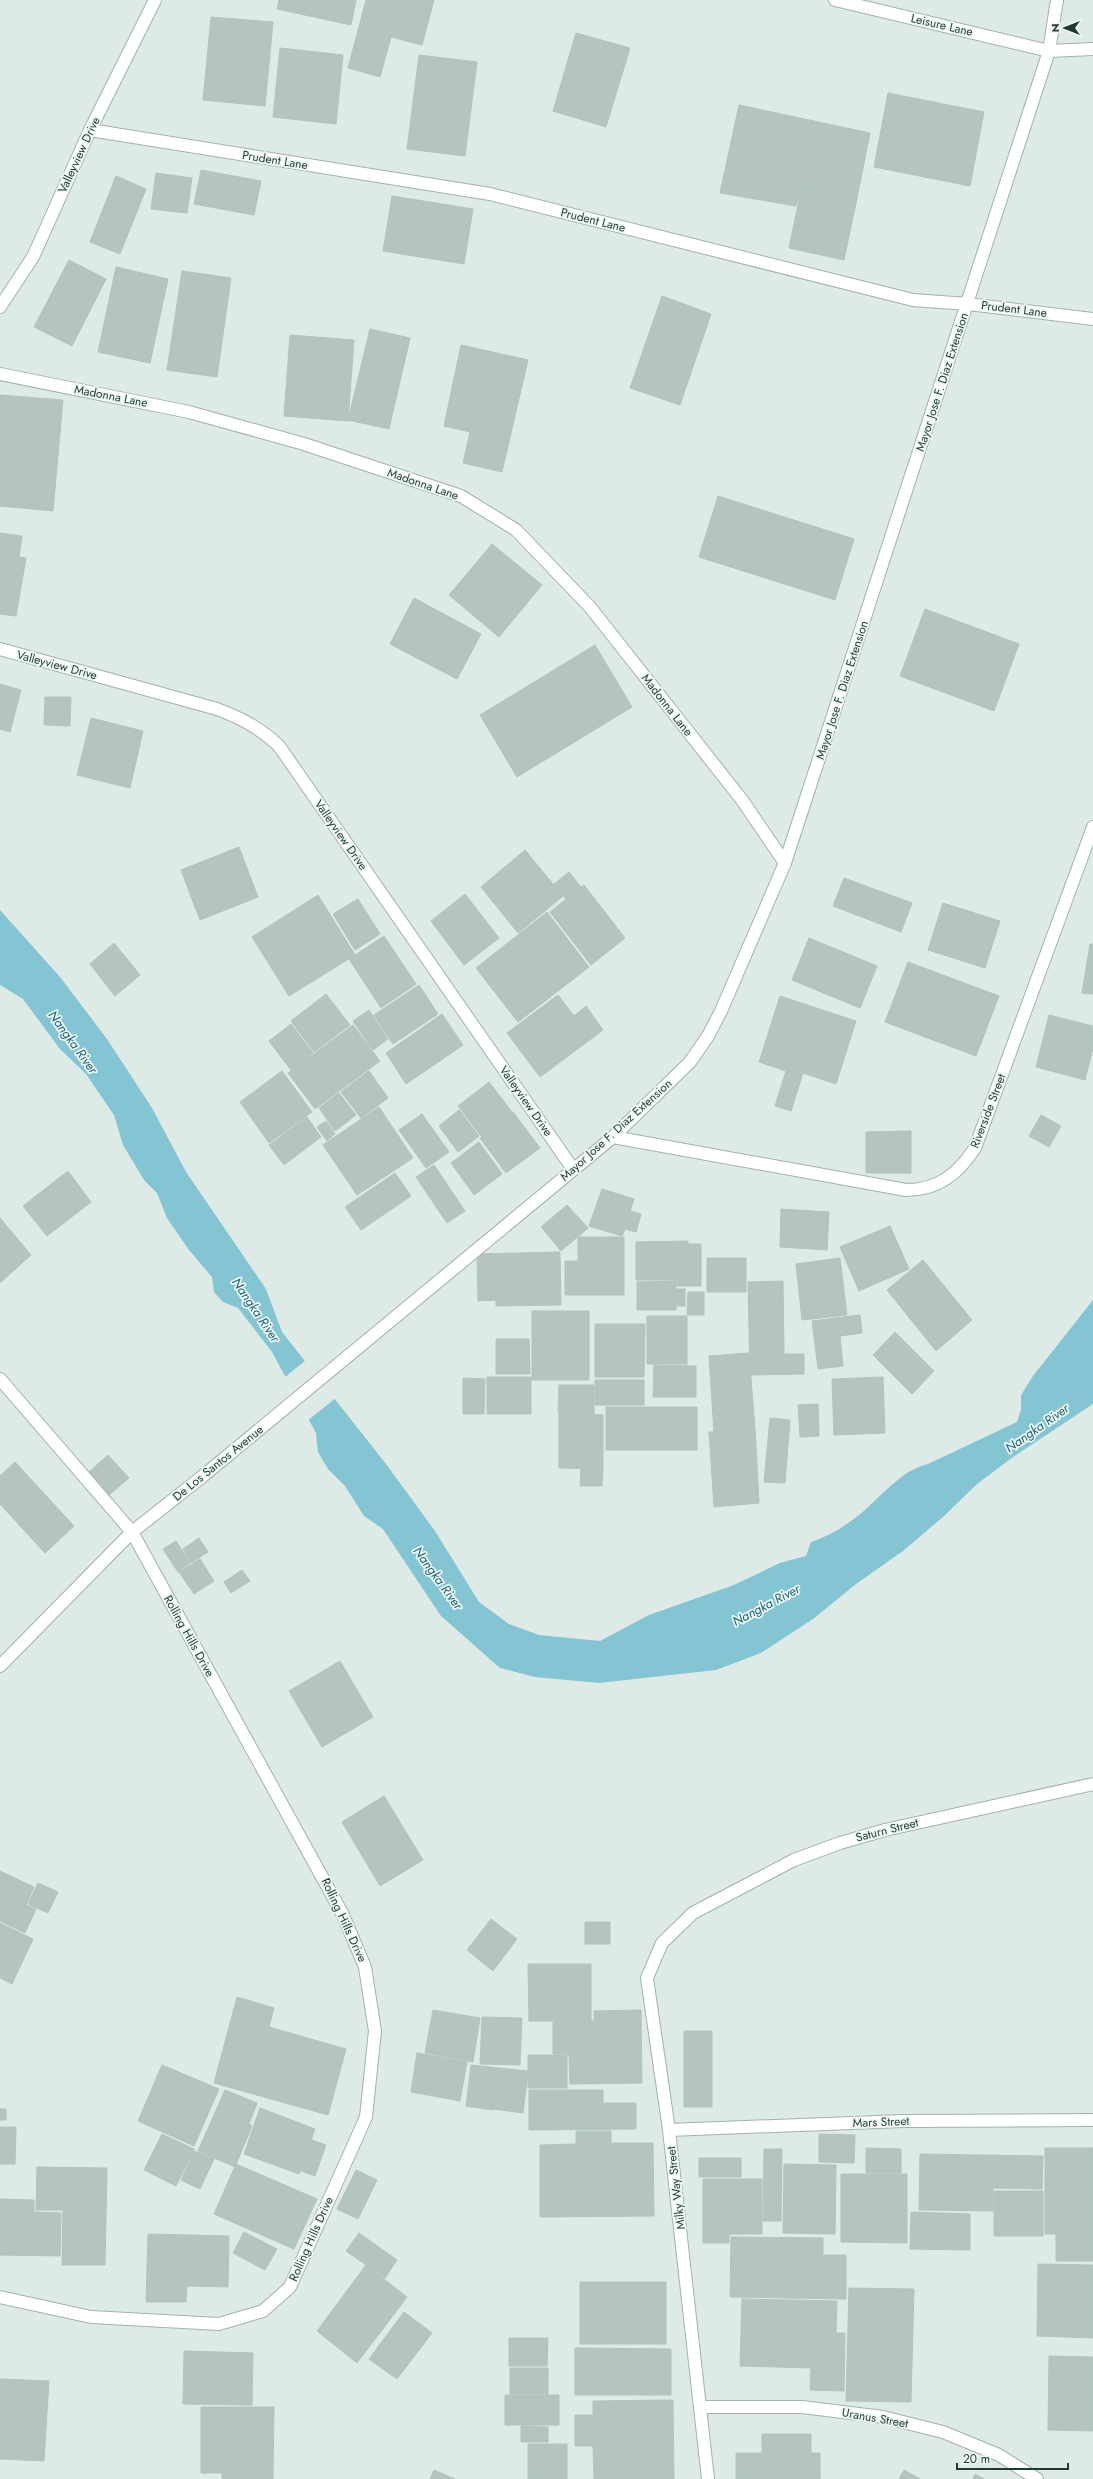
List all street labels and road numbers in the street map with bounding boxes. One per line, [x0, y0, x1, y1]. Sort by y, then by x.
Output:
street label: Leisure Lane [909, 9, 975, 41]
street label: Valleyview Drive [53, 114, 105, 196]
street label: Prudent Lane [241, 146, 309, 174]
street label: Prudent Lane [559, 203, 627, 237]
street label: Prudent Lane [980, 296, 1048, 322]
street label: Mayor Jose F. Diaz Extension [911, 310, 973, 454]
street label: Madonna Lane [73, 380, 149, 412]
street label: Madonna Lane [385, 463, 461, 505]
street label: Mayor Jose F. Diaz Extension [811, 618, 873, 762]
street label: Valleyview Drive [15, 646, 99, 684]
street label: Madonna Lane [637, 670, 697, 740]
street label: Valleyview Drive [310, 796, 372, 874]
street label: Valleyview Drive [495, 1062, 557, 1140]
street label: Riverside Street [966, 1071, 1010, 1151]
street label: Mayor Jose F. Diaz Extension [556, 1075, 676, 1185]
street label: De Los Santos Avenue [169, 1421, 267, 1505]
street label: Rolling Hills Drive [159, 1592, 219, 1680]
street label: Saturn Street [854, 1813, 920, 1846]
street label: Rolling Hills Drive [317, 1875, 371, 1965]
street label: Mars Street [852, 2112, 910, 2132]
street label: Milky Way Street [662, 2145, 690, 2231]
street label: Rolling Hills Drive [284, 2194, 338, 2284]
street label: Uranus Street [840, 2403, 910, 2433]

